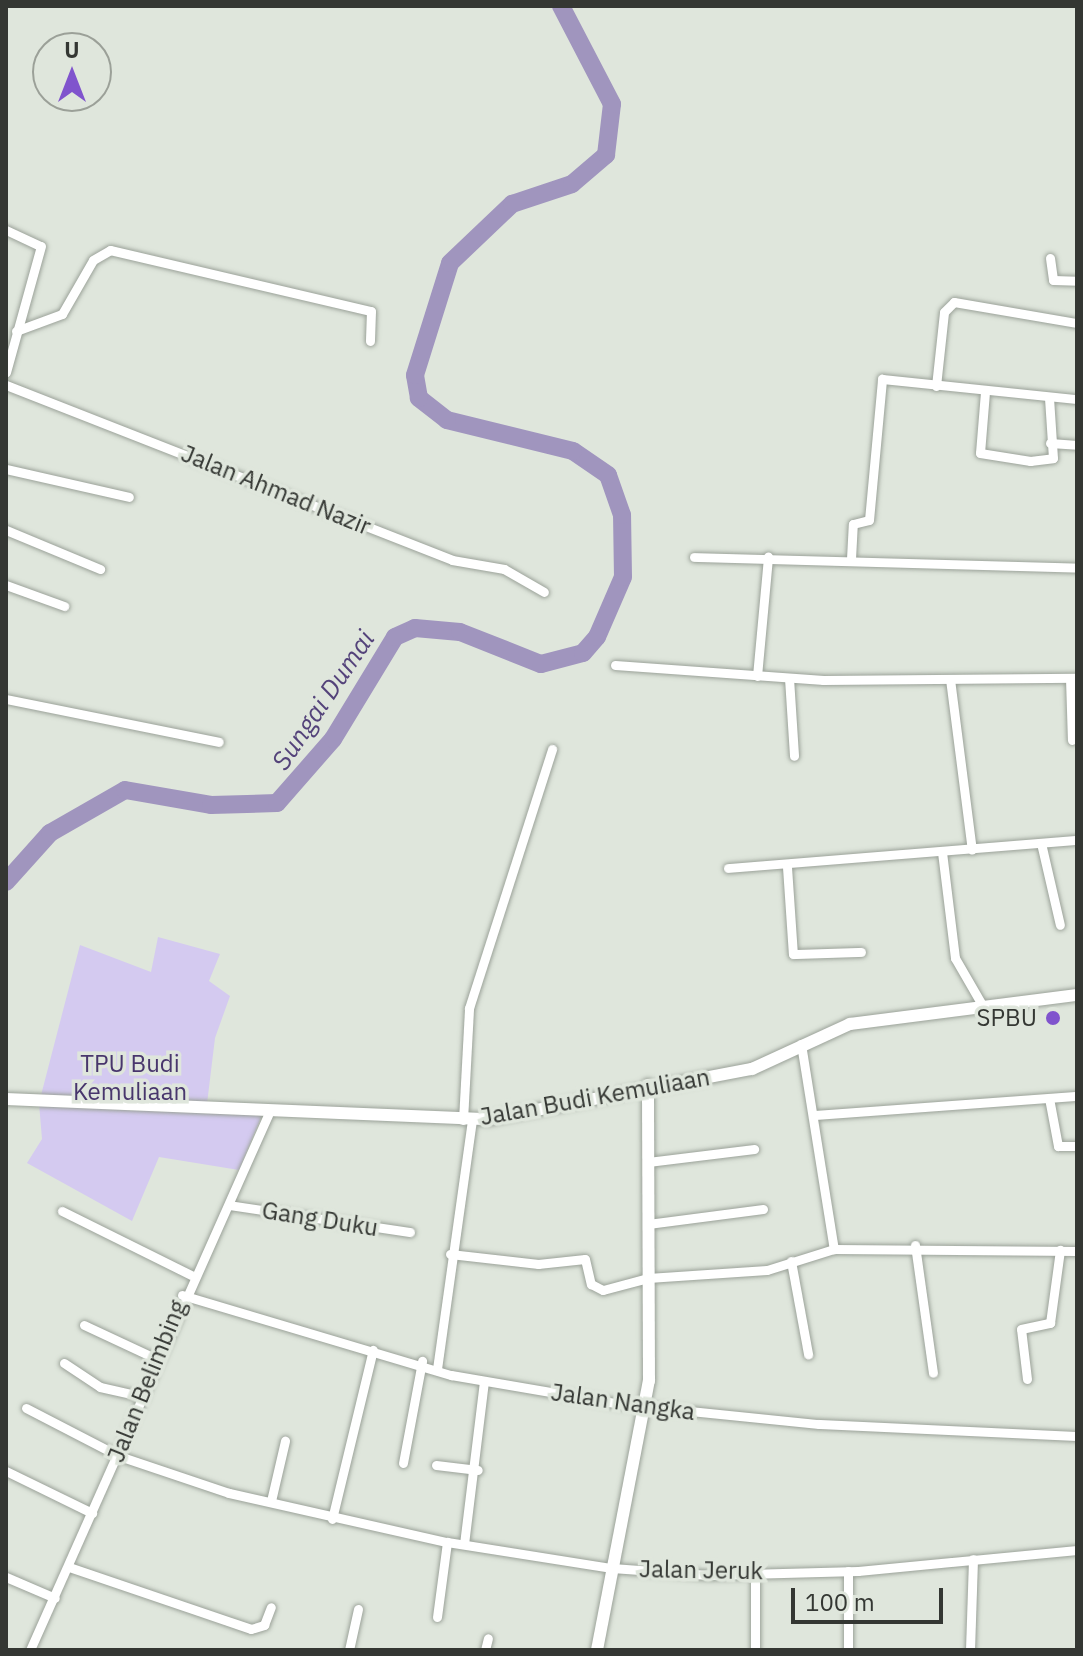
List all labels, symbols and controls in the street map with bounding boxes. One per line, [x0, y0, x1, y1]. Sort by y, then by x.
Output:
north arrow [32, 32, 112, 112]
text: U [64, 35, 80, 64]
street label: Jalan Ahmad Nazir [177, 439, 375, 541]
water label: Sungai Dumai [265, 624, 381, 776]
place label: SPBU [977, 1004, 1037, 1032]
marker: SPBU [1044, 1009, 1062, 1027]
park label: TPU Budi Kemuliaan [73, 1050, 187, 1106]
street label: Jalan Budi Kemuliaan [478, 1063, 712, 1131]
street label: Gang Duku [260, 1196, 380, 1242]
street label: Jalan Belimbing [101, 1296, 193, 1466]
street label: Jalan Nangka [549, 1378, 697, 1426]
street label: Jalan Jeruk [639, 1555, 763, 1585]
scale bar [795, 1572, 947, 1622]
text: 100 m [805, 1586, 875, 1618]

